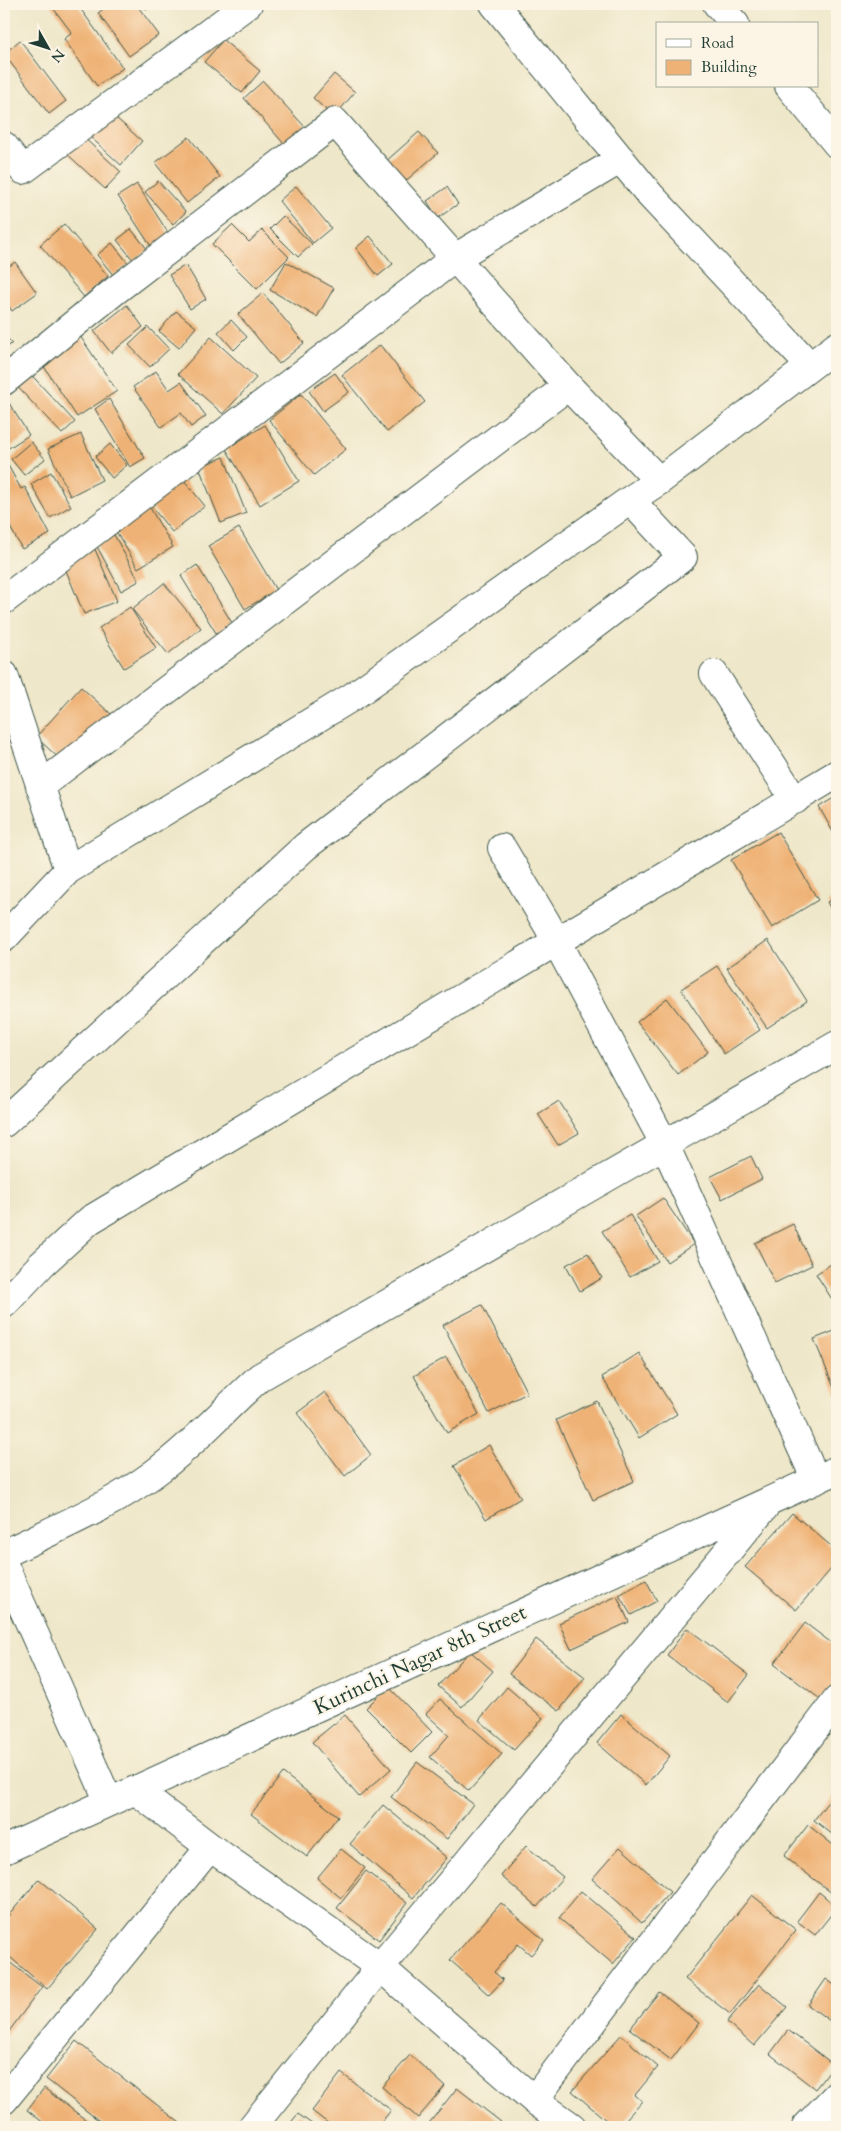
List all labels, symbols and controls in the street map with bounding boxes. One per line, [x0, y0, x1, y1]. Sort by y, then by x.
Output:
north arrow [22, 22, 72, 72]
legend [656, 22, 818, 88]
text: Road [701, 33, 734, 53]
text: N [47, 45, 69, 67]
text: Building [701, 57, 757, 77]
street label: Kurinchi Nagar 8th Street [309, 1598, 531, 1722]

